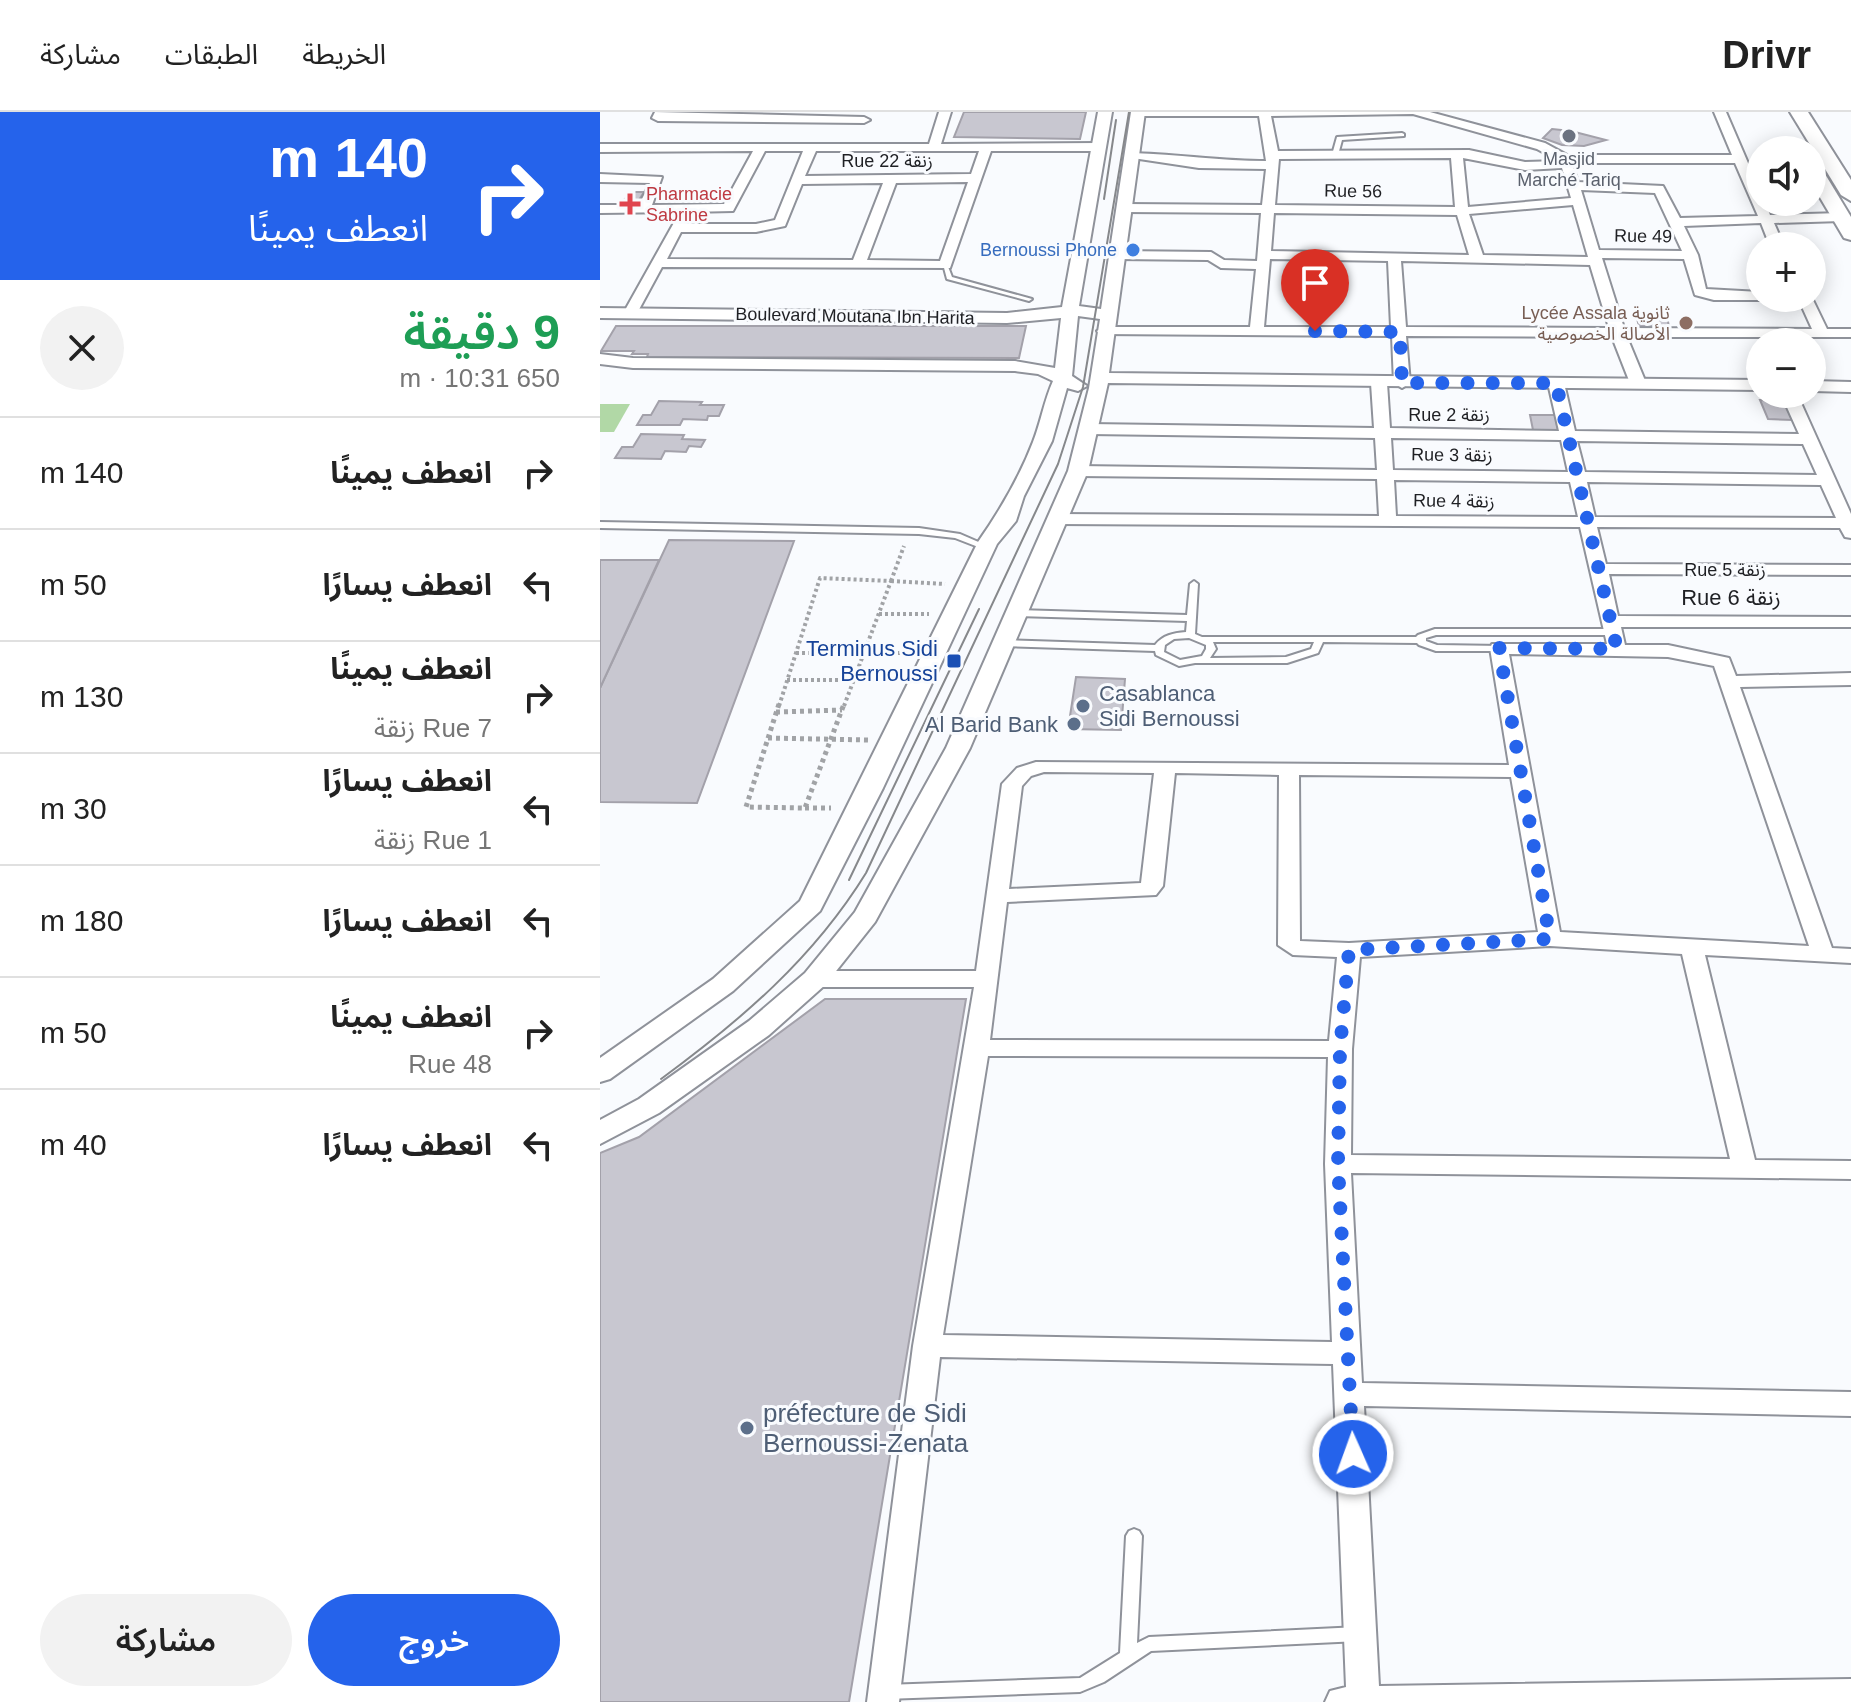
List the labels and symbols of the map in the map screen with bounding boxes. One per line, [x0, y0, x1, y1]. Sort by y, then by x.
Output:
marker: Masjid Marché Tariq [1560, 127, 1578, 145]
place label: Masjid Marché Tariq [1517, 149, 1621, 190]
street label: Rue 22 زنقة [841, 151, 933, 172]
street label: Rue 56 [1324, 180, 1382, 202]
place label: Pharmacie Sabrine [646, 184, 732, 225]
marker: Pharmacie Sabrine [621, 195, 639, 213]
street label: Rue 49 [1614, 225, 1672, 247]
place label: Bernoussi Phone [980, 240, 1117, 260]
marker: Bernoussi Phone [1124, 241, 1142, 259]
pin [1281, 249, 1349, 331]
place label: Lycée Assala ثانوية الأصالة الخصوصية [1522, 303, 1670, 345]
street label: Boulevard Moutana Ibn Harita [735, 304, 976, 328]
marker: Lycée Assala ثانوية الأصالة الخصوصية [1677, 314, 1695, 332]
street label: Rue 2 زنقة [1408, 405, 1490, 426]
street label: Rue 3 زنقة [1411, 444, 1493, 467]
street label: Rue 4 زنقة [1413, 490, 1495, 513]
street label: Rue 5 زنقة [1684, 560, 1766, 581]
street label: Rue 6 زنقة [1681, 585, 1781, 611]
place label: Terminus Sidi Bernoussi [806, 636, 938, 686]
marker: Terminus Sidi Bernoussi [945, 652, 963, 670]
place label: Casablanca Sidi Bernoussi [1099, 681, 1240, 731]
marker: Casablanca Sidi Bernoussi [1074, 697, 1092, 715]
place label: Al Barid Bank [925, 712, 1059, 737]
marker: Al Barid Bank [1065, 715, 1083, 733]
place label: préfecture de Sidi Bernoussi-Zenata [763, 1398, 969, 1458]
position arrow [1311, 1412, 1395, 1496]
marker: préfecture de Sidi Bernoussi-Zenata [738, 1419, 756, 1437]

